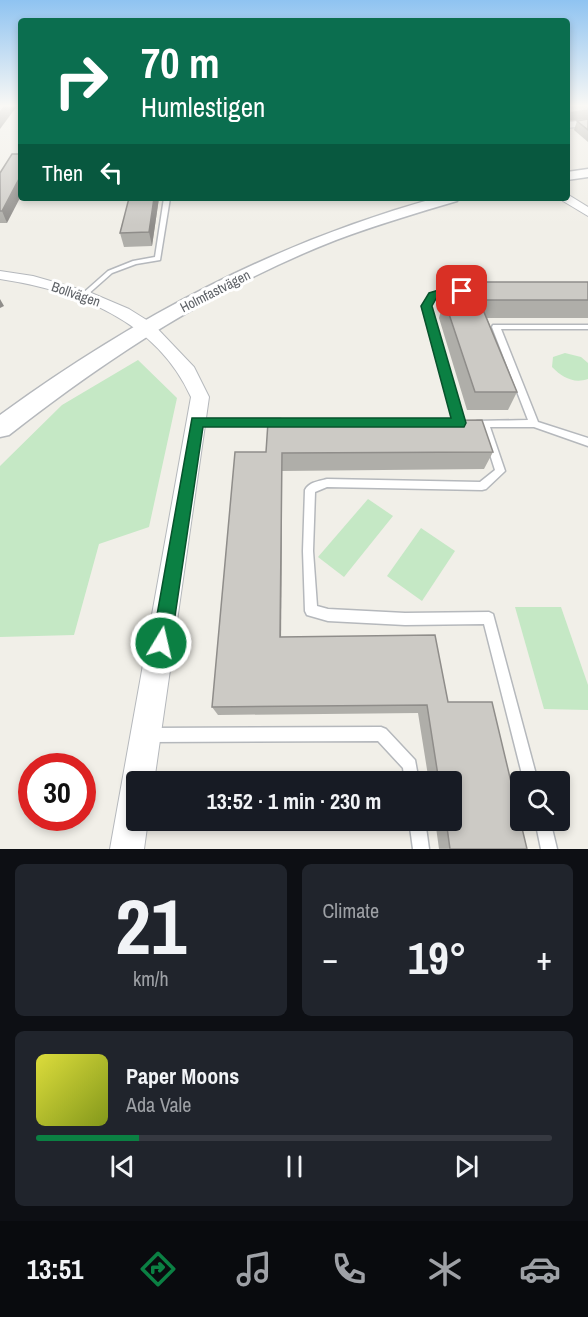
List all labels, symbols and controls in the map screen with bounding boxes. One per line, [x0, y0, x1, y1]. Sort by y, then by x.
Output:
text: 70 m [141, 35, 220, 91]
icon: right [42, 42, 120, 120]
text: Humlestigen [141, 89, 265, 125]
icon: left [95, 156, 128, 189]
text: Then [42, 158, 83, 188]
pin [436, 265, 487, 316]
street label: Holmfastvägen [177, 266, 253, 316]
icon: arrive [445, 274, 478, 307]
street label: Bollvägen [49, 277, 103, 311]
position arrow [129, 611, 193, 675]
speed limit sign: 30 [18, 753, 96, 831]
map controls [510, 771, 570, 831]
button: search [510, 771, 570, 831]
text: 13:52 · 1 min · 230 m [207, 786, 381, 816]
text: 21 [115, 873, 186, 978]
text: Climate [323, 897, 379, 924]
text: 19° [408, 927, 467, 988]
text: − [323, 936, 338, 980]
text: + [536, 936, 552, 980]
text: km/h [133, 965, 169, 992]
text: Paper Moons [126, 1061, 239, 1091]
text: Ada Vale [126, 1091, 191, 1118]
icon: previous [106, 1150, 139, 1183]
icon: pause [278, 1150, 311, 1183]
icon: next [450, 1150, 483, 1183]
icon: directions [137, 1248, 179, 1290]
icon: music [233, 1248, 275, 1290]
icon: phone [328, 1248, 370, 1290]
icon: climate [424, 1248, 466, 1290]
icon: car [519, 1248, 561, 1290]
text: 13:51 [27, 1251, 83, 1287]

